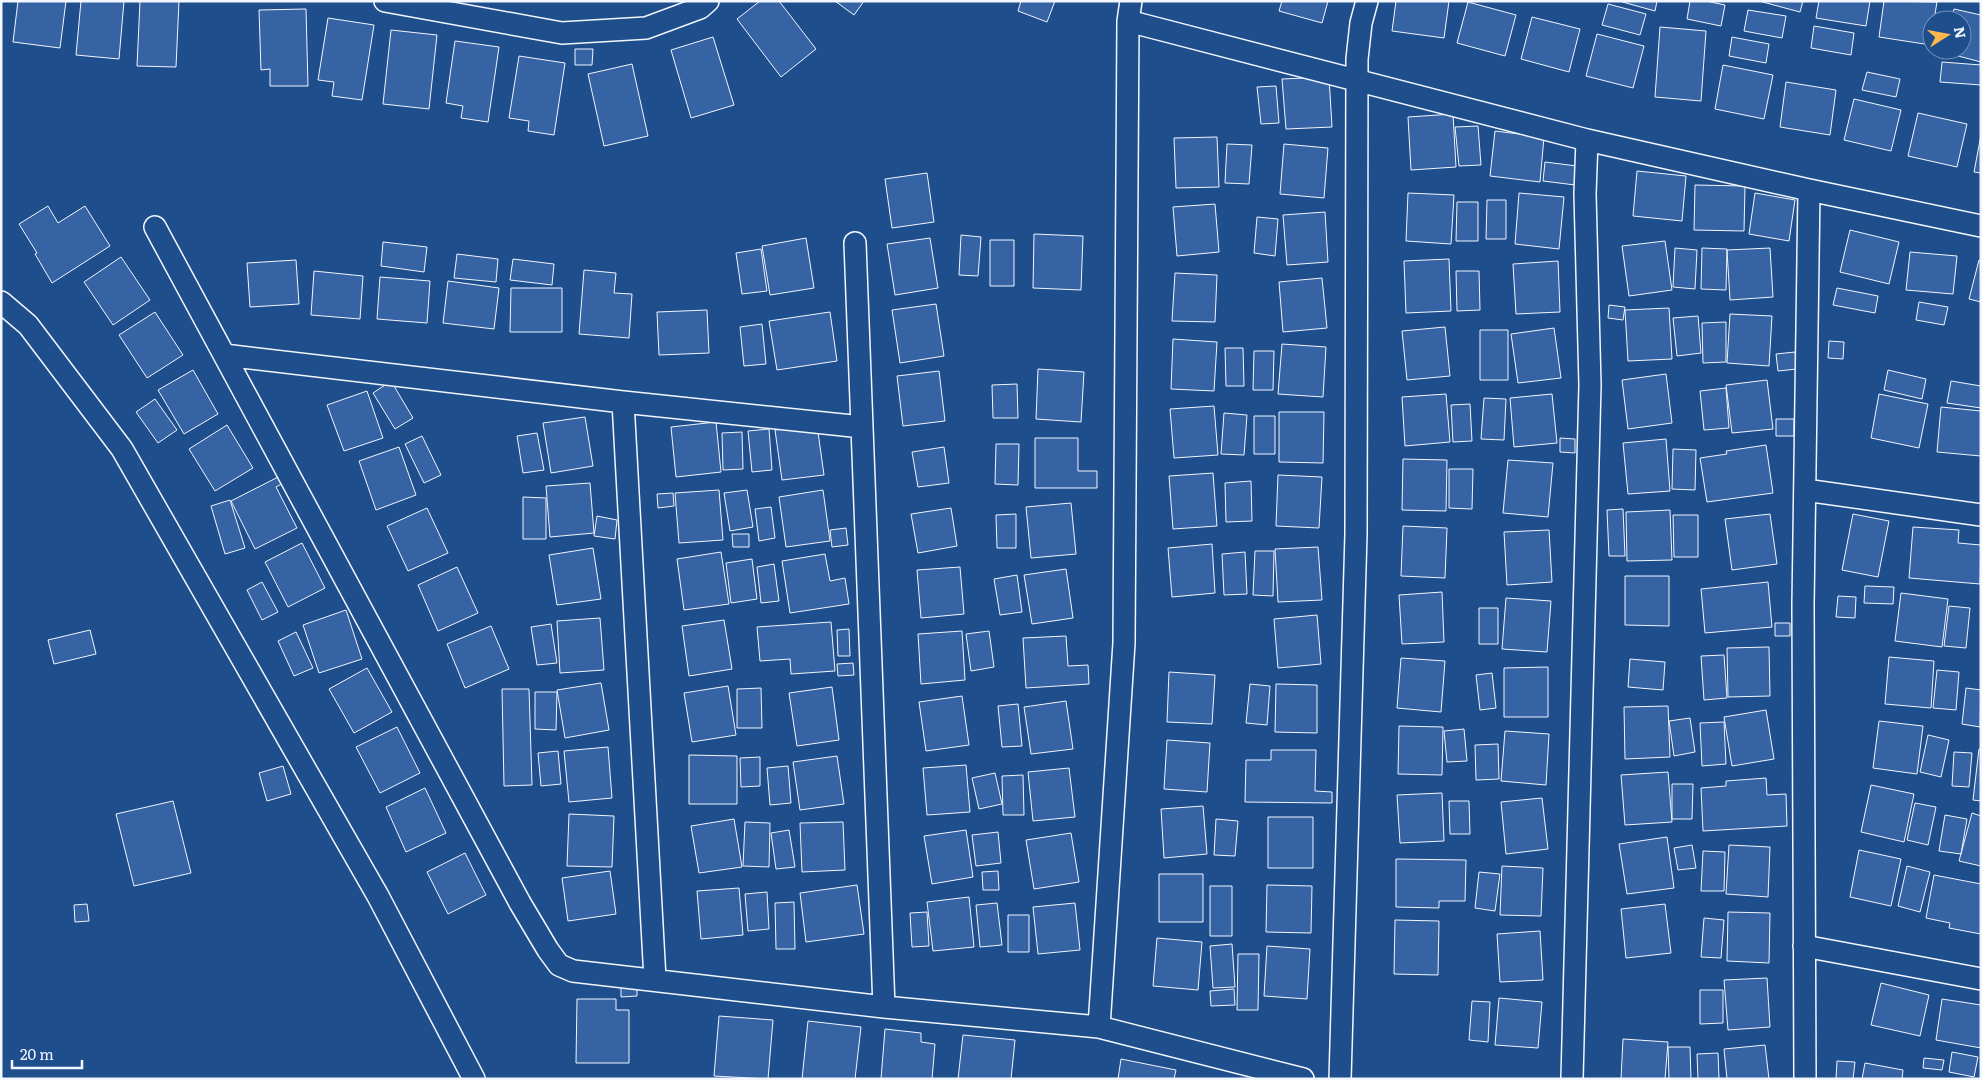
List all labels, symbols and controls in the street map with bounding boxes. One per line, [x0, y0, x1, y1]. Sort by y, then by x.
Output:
north arrow [1922, 10, 1972, 60]
text: N [1950, 25, 1972, 40]
scale bar [12, 1038, 82, 1070]
text: 20 m [20, 1042, 54, 1065]

